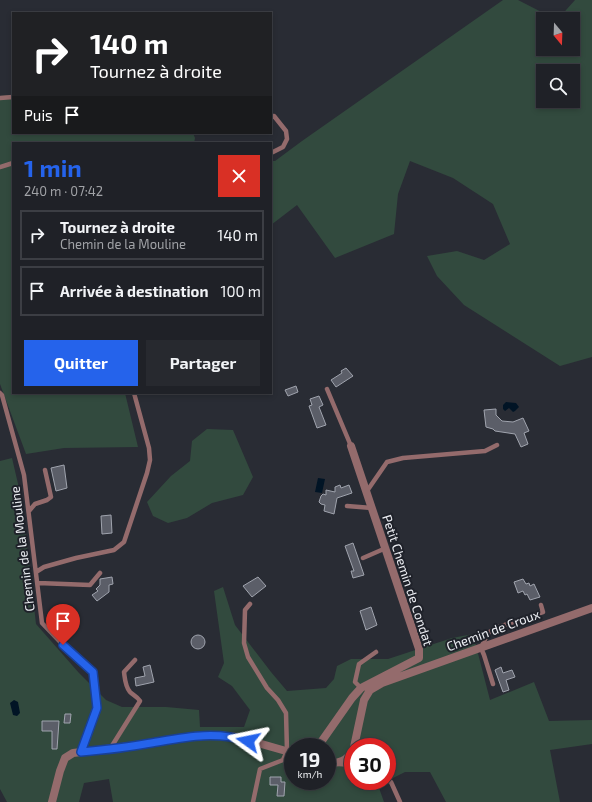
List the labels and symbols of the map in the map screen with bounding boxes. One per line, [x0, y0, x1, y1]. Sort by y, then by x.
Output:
north arrow [536, 12, 580, 56]
street label: Chemin de la Mouline [6, 485, 38, 613]
street label: Petit Chemin de Condat [379, 512, 437, 648]
pin [46, 604, 80, 645]
street label: Chemin de Croux [444, 606, 542, 654]
position arrow [227, 720, 269, 762]
speed limit sign: 30 [344, 738, 396, 790]

